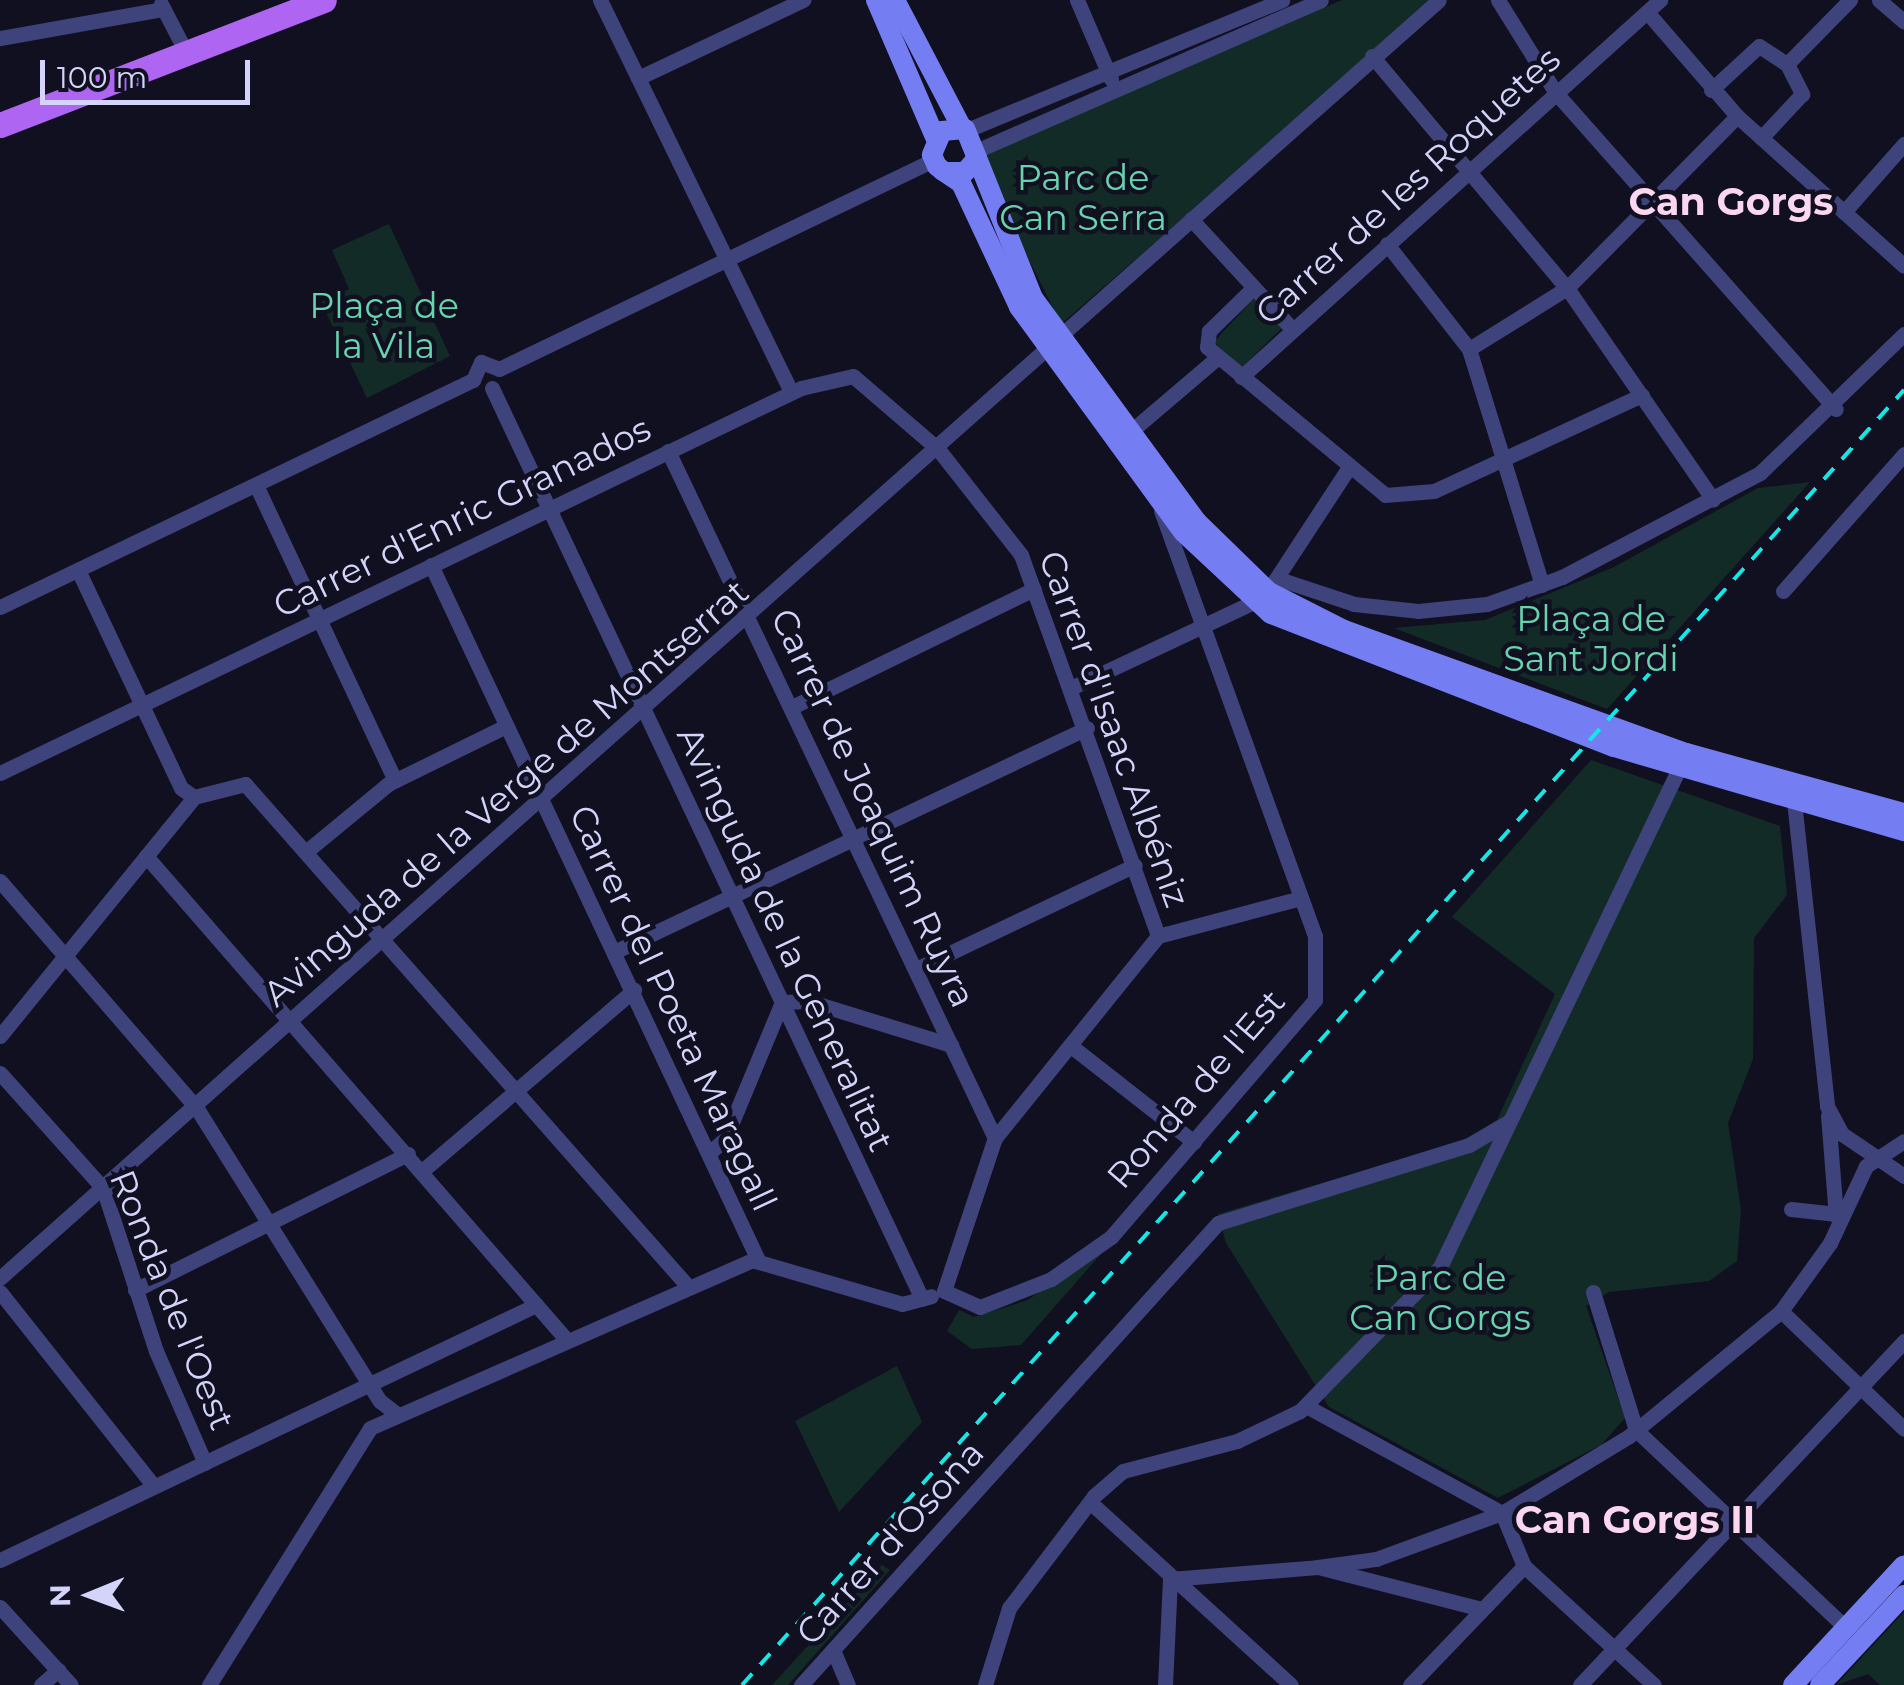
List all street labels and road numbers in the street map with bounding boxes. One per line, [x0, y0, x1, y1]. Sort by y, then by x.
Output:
street label: Carrer de les Roquetes [1247, 38, 1569, 334]
street label: Carrer d'Enric Granados [267, 407, 657, 627]
street label: Carrer d'Isaac Albéniz [1030, 545, 1198, 913]
street label: Avinguda de la Verge de Montserrat [255, 571, 757, 1015]
street label: Carrer de Joaquim Ruyra [762, 602, 984, 1014]
street label: Avinguda de la Generalitat [668, 720, 902, 1158]
street label: Carrer del Poeta Maragall [561, 799, 785, 1217]
street label: Ronda de l'Est [1098, 981, 1294, 1197]
street label: Ronda de l'Oest [101, 1164, 243, 1436]
street label: Carrer d'Osona [787, 1432, 993, 1654]

